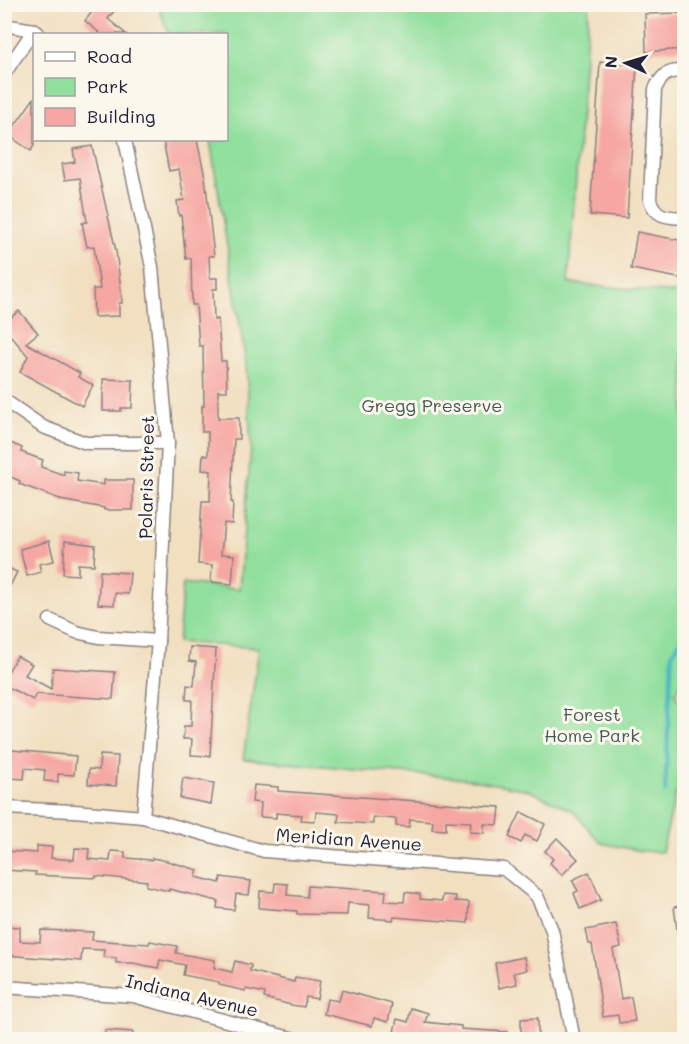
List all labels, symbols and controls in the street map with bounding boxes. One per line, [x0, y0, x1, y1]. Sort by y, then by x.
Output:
legend [33, 33, 228, 141]
north arrow [596, 33, 656, 93]
text: Road [87, 44, 132, 68]
text: N [600, 55, 621, 69]
text: Park [87, 74, 128, 98]
text: Building [87, 104, 155, 128]
park label: Gregg Preserve [362, 393, 502, 417]
street label: Polaris Street [133, 415, 159, 539]
park label: Forest Home Park [544, 702, 640, 747]
street label: Meridian Avenue [275, 822, 423, 856]
street label: Indiana Avenue [123, 968, 261, 1022]

